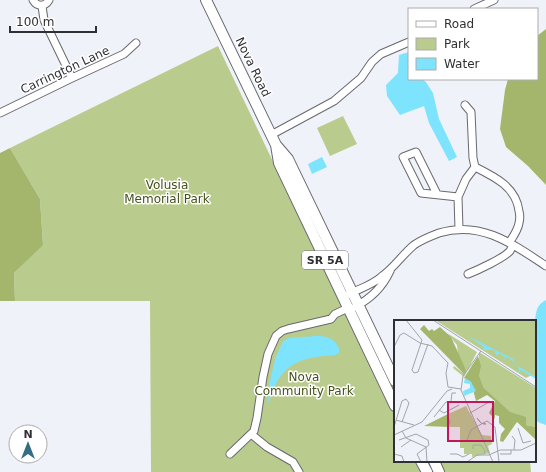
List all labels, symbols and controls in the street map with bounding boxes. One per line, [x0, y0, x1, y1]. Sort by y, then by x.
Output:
scale bar [10, 8, 96, 34]
legend [408, 8, 538, 80]
text: 100 m [16, 15, 54, 29]
text: Road [444, 17, 474, 31]
street label: Nova Road [233, 35, 273, 99]
text: Park [444, 37, 470, 51]
street label: Carrington Lane [18, 43, 112, 97]
text: Water [444, 57, 480, 71]
park label: Volusia Memorial Park [124, 178, 210, 206]
road number: SR 5A [302, 251, 348, 269]
inset map [394, 320, 536, 462]
park label: Nova Community Park [254, 370, 354, 398]
north arrow [8, 424, 48, 464]
text: N [23, 428, 33, 441]

